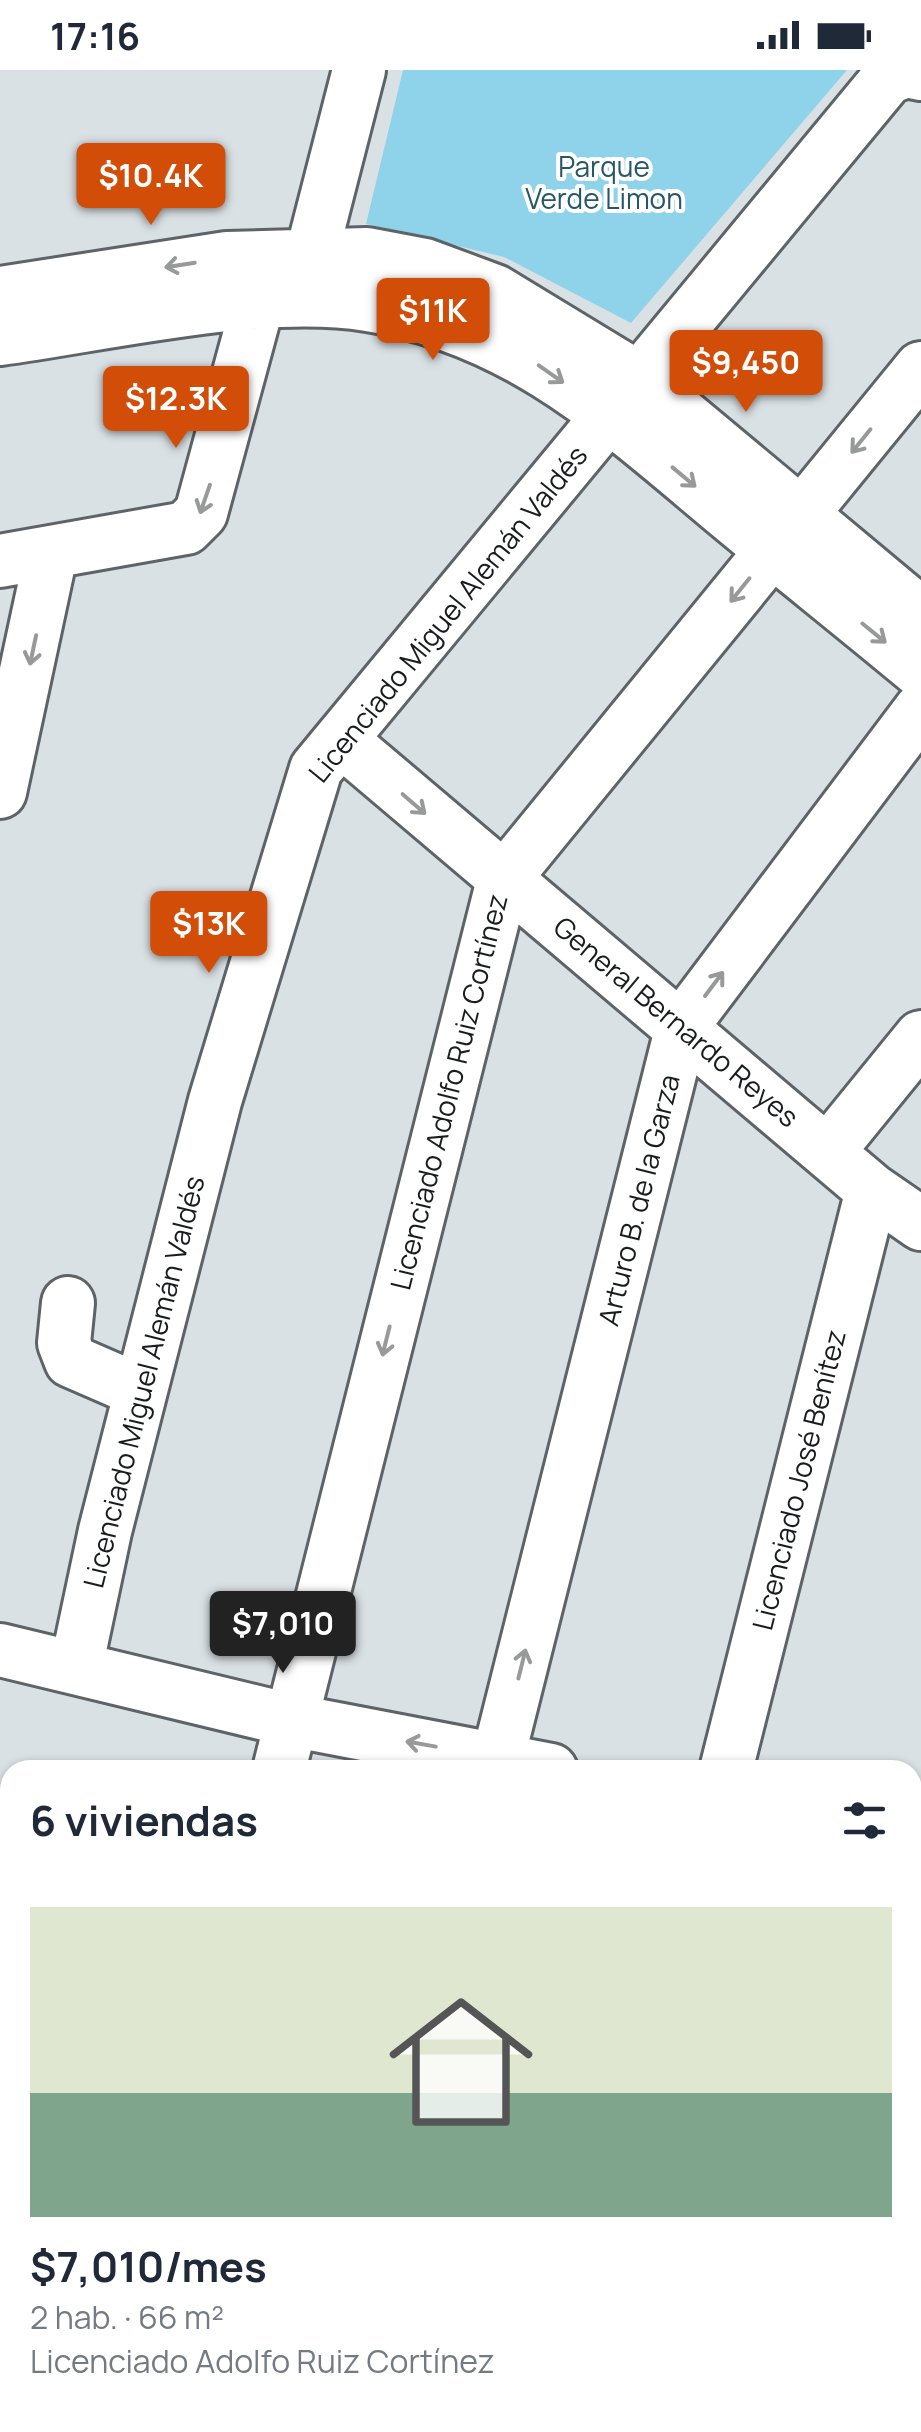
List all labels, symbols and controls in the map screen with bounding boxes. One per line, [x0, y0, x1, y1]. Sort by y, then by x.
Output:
text: 17:16 [50, 9, 140, 61]
pin: $10.4K [70, 143, 232, 228]
park label: Parque Verde Limon [525, 147, 683, 217]
text: $10.4K [98, 153, 204, 197]
one-way arrow [164, 256, 197, 275]
pin: $11K [374, 278, 492, 363]
text: $11K [399, 288, 467, 332]
pin: $9,450 [665, 330, 827, 415]
text: $9,450 [692, 340, 800, 384]
one-way arrow [537, 363, 565, 384]
pin: $12.3K [95, 366, 257, 451]
text: $12.3K [125, 376, 227, 420]
one-way arrow [851, 427, 872, 454]
street label: Licenciado Miguel Alemán Valdés [299, 437, 595, 790]
one-way arrow [671, 465, 696, 488]
one-way arrow [195, 482, 213, 513]
one-way arrow [729, 577, 751, 603]
one-way arrow [860, 622, 886, 644]
one-way arrow [22, 633, 41, 665]
one-way arrow [401, 792, 427, 814]
street label: Licenciado Adolfo Ruiz Cortínez [380, 890, 516, 1294]
pin: $13K [150, 891, 268, 976]
text: $13K [172, 901, 246, 945]
street label: General Bernardo Reyes [546, 907, 807, 1135]
one-way arrow [703, 971, 724, 998]
street label: Arturo B. de la Garza [588, 1070, 688, 1329]
street label: Licenciado Miguel Alemán Valdés [73, 1172, 213, 1592]
one-way arrow [376, 1324, 394, 1356]
street label: Licenciado José Benítez [742, 1325, 854, 1634]
pin: $7,010 [202, 1591, 364, 1676]
text: $7,010 [232, 1601, 334, 1645]
one-way arrow [513, 1649, 532, 1680]
one-way arrow [405, 1734, 438, 1753]
text: 6 viviendas [30, 1791, 258, 1849]
icon: filters [837, 1793, 892, 1848]
icon: home [371, 1972, 551, 2152]
text: $7,010/mes [30, 2237, 267, 2295]
text: 2 hab. · 66 m² [30, 2295, 224, 2339]
text: Licenciado Adolfo Ruiz Cortínez [30, 2339, 495, 2383]

